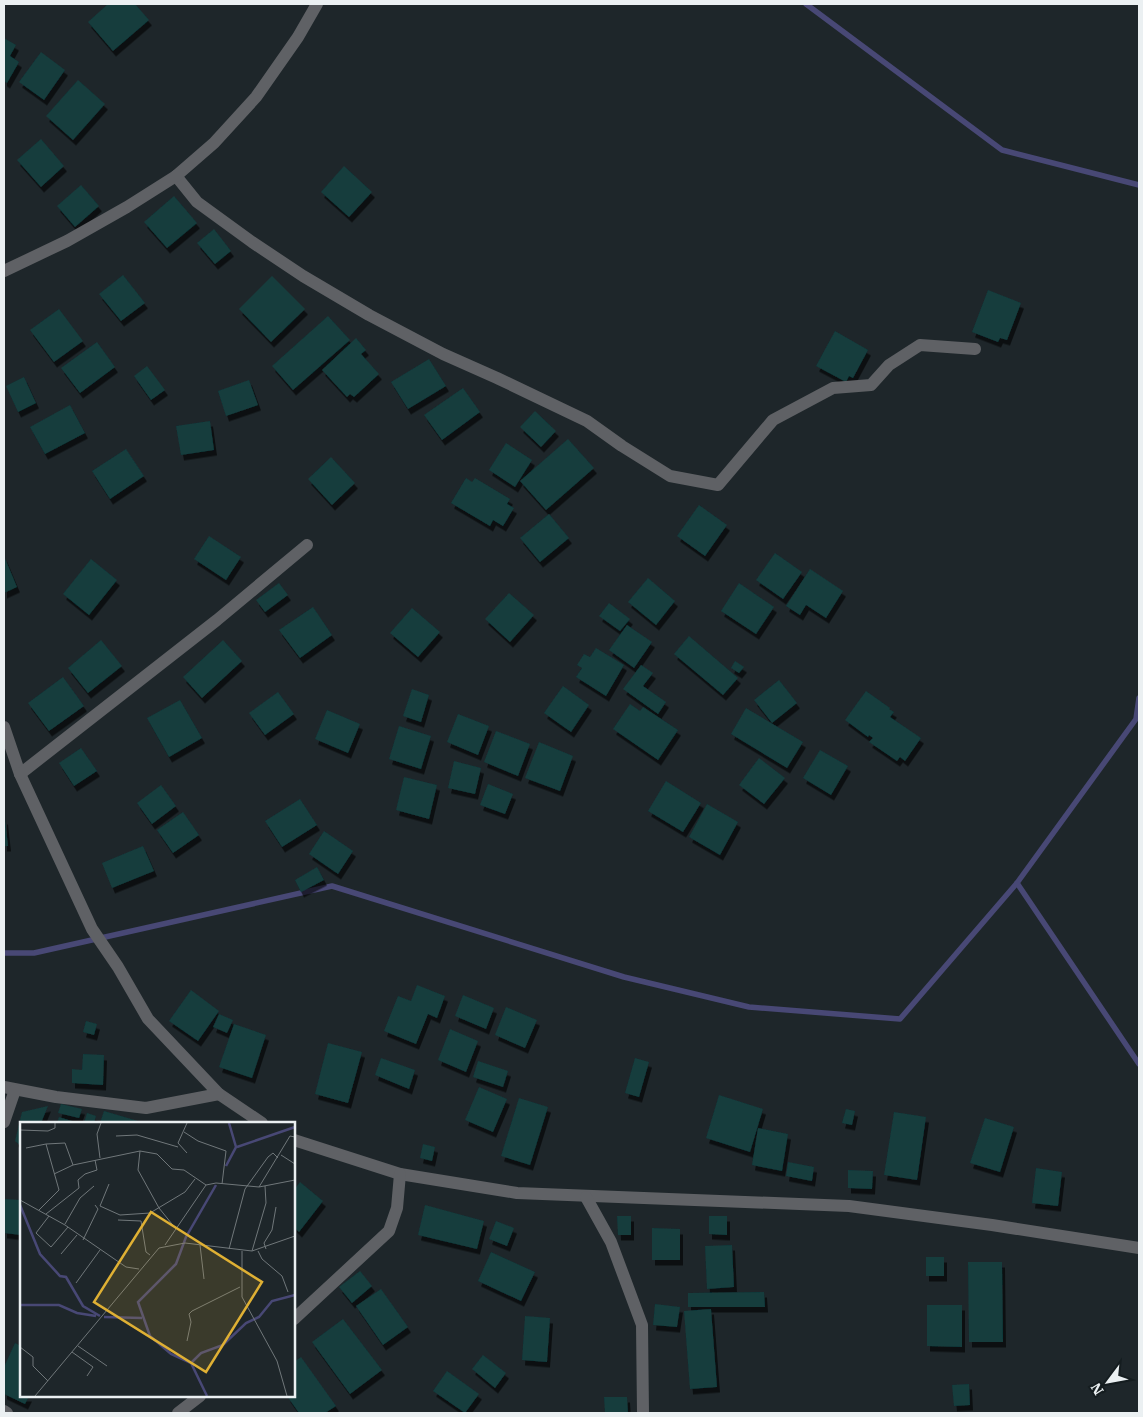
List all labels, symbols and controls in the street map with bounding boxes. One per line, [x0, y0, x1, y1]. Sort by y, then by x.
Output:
inset map [20, 1122, 295, 1397]
north arrow [1083, 1357, 1133, 1407]
text: N [1086, 1379, 1108, 1398]

